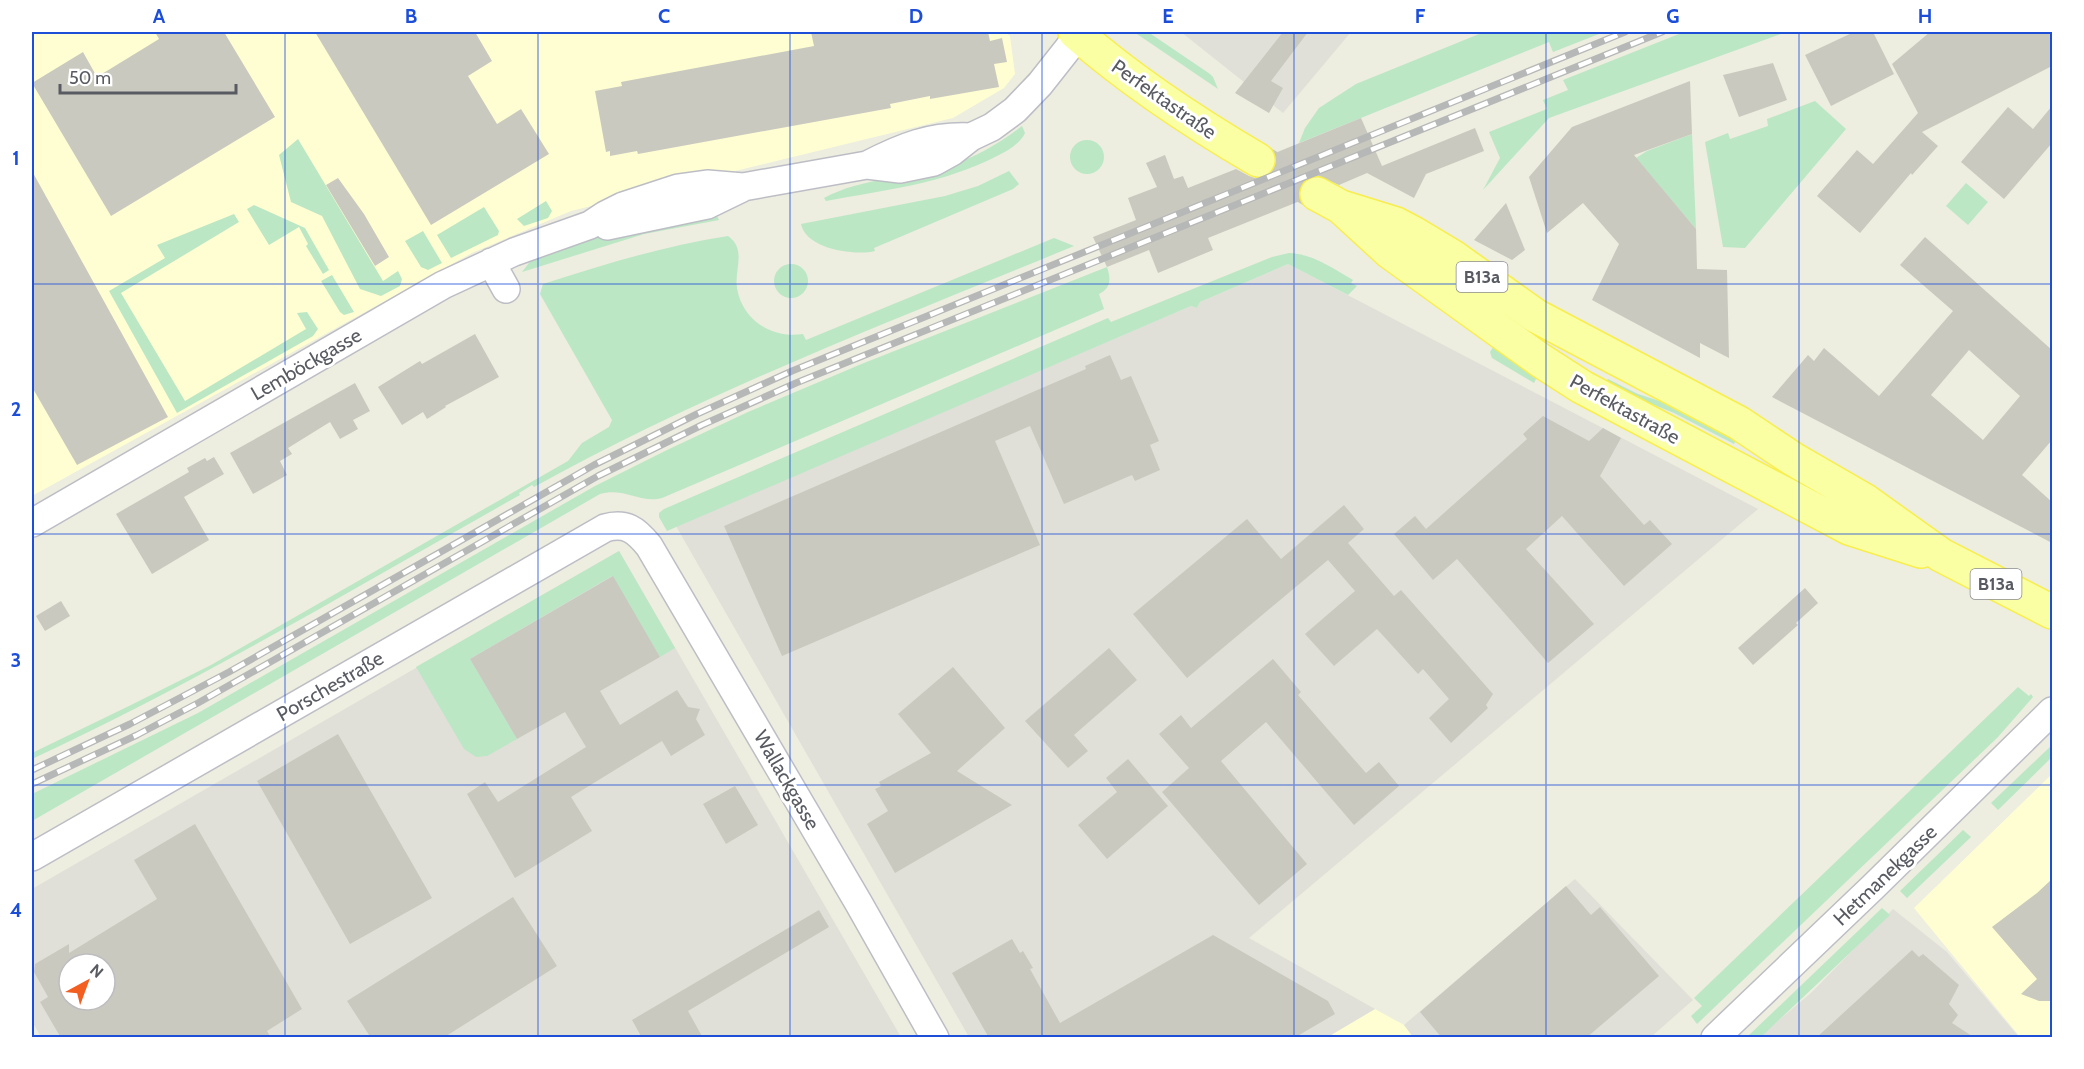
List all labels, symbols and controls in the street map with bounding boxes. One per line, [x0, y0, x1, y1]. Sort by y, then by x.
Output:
text: A [153, 4, 166, 28]
text: B [405, 4, 417, 28]
text: C [658, 4, 670, 28]
text: D [909, 4, 923, 28]
text: E [1162, 4, 1174, 28]
text: F [1415, 4, 1426, 28]
text: G [1666, 4, 1680, 28]
text: H [1918, 4, 1932, 28]
street label: Perfektastraße [1107, 54, 1221, 144]
scale bar [60, 57, 236, 95]
text: 50 m [69, 67, 111, 89]
text: 1 [12, 146, 20, 170]
road number: B13a [1456, 262, 1508, 292]
street label: Lemböckgasse [246, 323, 366, 405]
street label: Perfektastraße [1566, 369, 1684, 449]
text: 2 [11, 397, 21, 421]
road number: B13a [1970, 569, 2022, 599]
street label: Porschestraße [272, 646, 388, 726]
text: 3 [11, 648, 21, 672]
street label: Wallackgasse [749, 726, 825, 834]
street label: Hetmanekgasse [1828, 820, 1942, 930]
text: 4 [10, 898, 22, 922]
north arrow [57, 952, 117, 1012]
text: N [86, 960, 107, 982]

